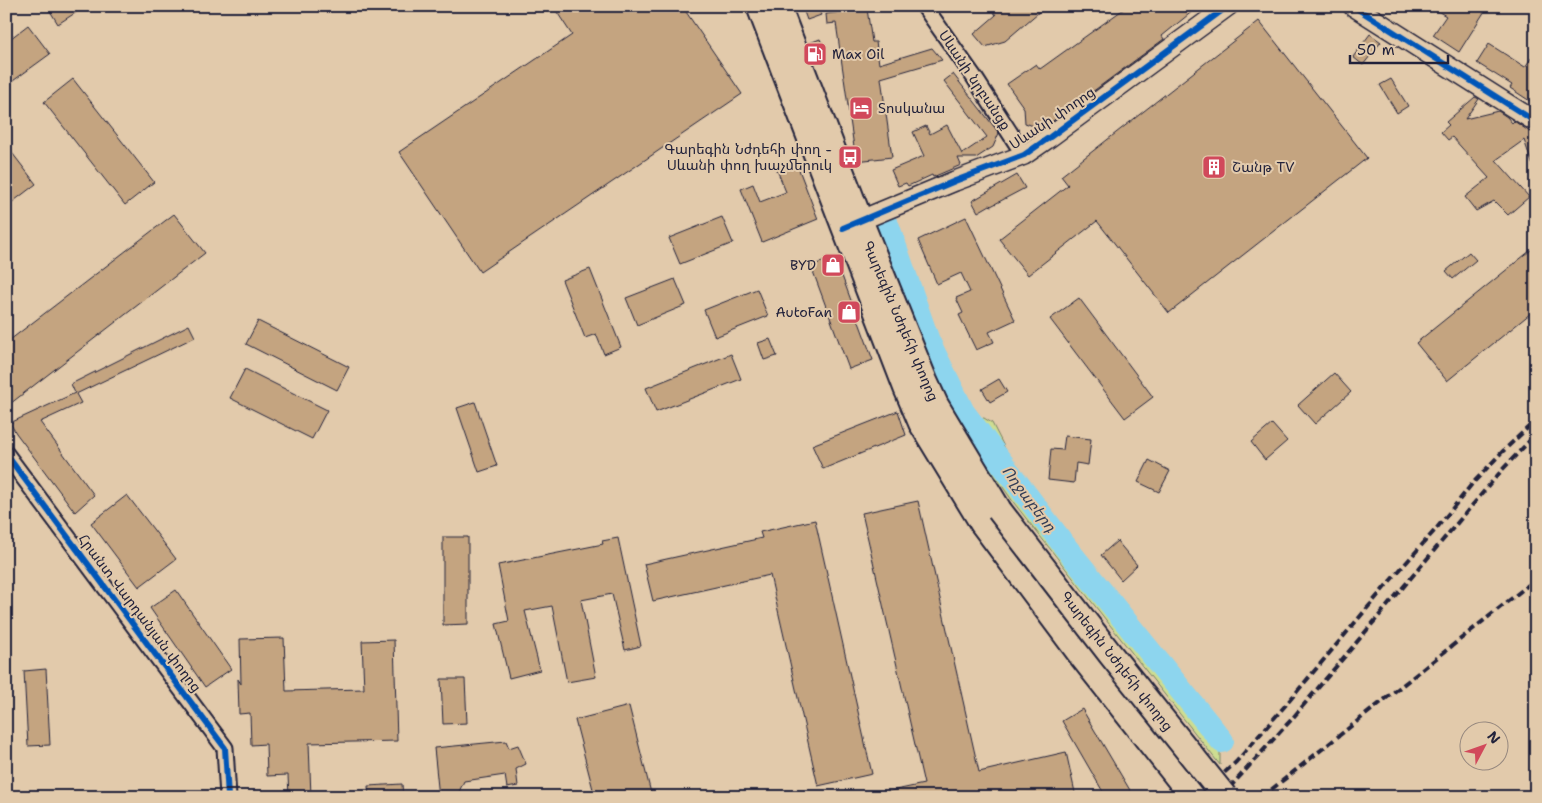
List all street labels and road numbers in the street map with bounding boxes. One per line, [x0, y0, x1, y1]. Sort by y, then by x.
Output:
street label: Սևանի նրբանցք [935, 27, 1015, 133]
street label: Սևանի փողոց [1006, 83, 1098, 153]
street label: Գարեգին Նժդեհի փողոց [859, 238, 943, 404]
street label: Հրանտ Վարդանյան փողոց [75, 530, 205, 696]
street label: Գարեգին Նժդեհի փողոց [1057, 587, 1177, 735]

